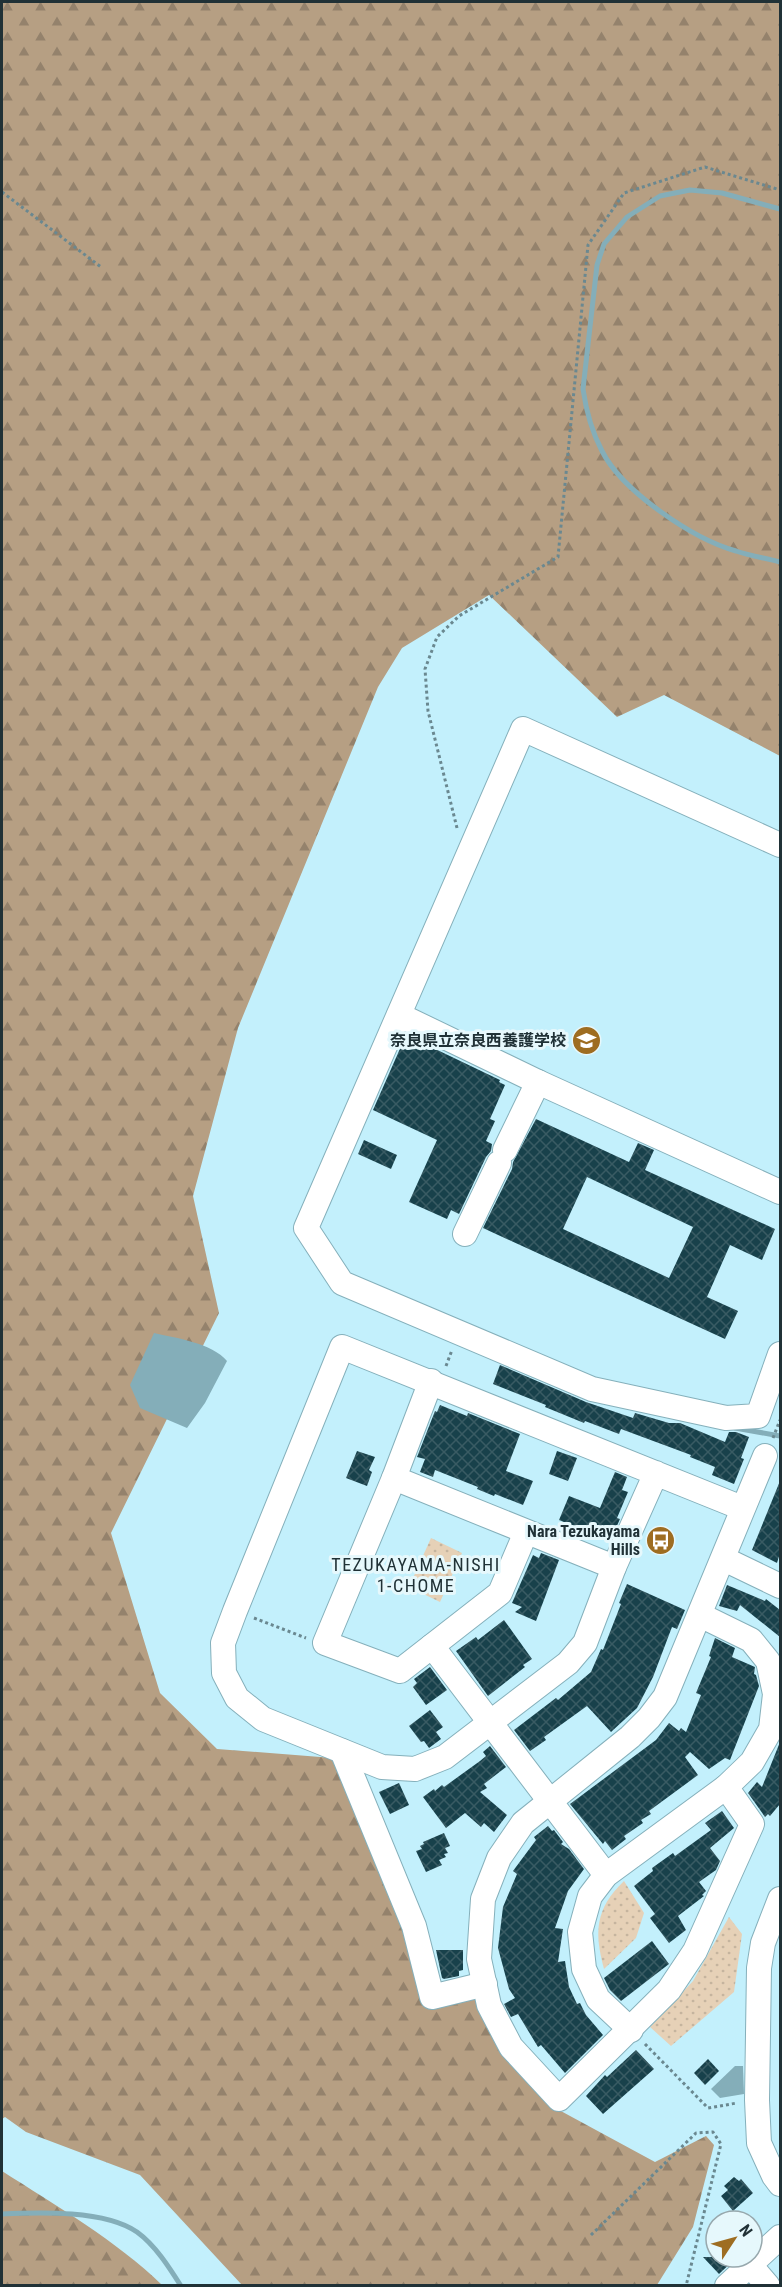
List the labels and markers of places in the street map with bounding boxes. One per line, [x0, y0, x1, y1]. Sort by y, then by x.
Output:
school or university icon: 奈良県立奈良西養護学校 [571, 1024, 603, 1056]
place label: 奈良県立奈良西養護学校 [390, 1031, 566, 1050]
place label: Nara Tezukayama Hills [527, 1522, 640, 1559]
bus stop icon: Nara Tezukayama Hills [645, 1524, 677, 1556]

